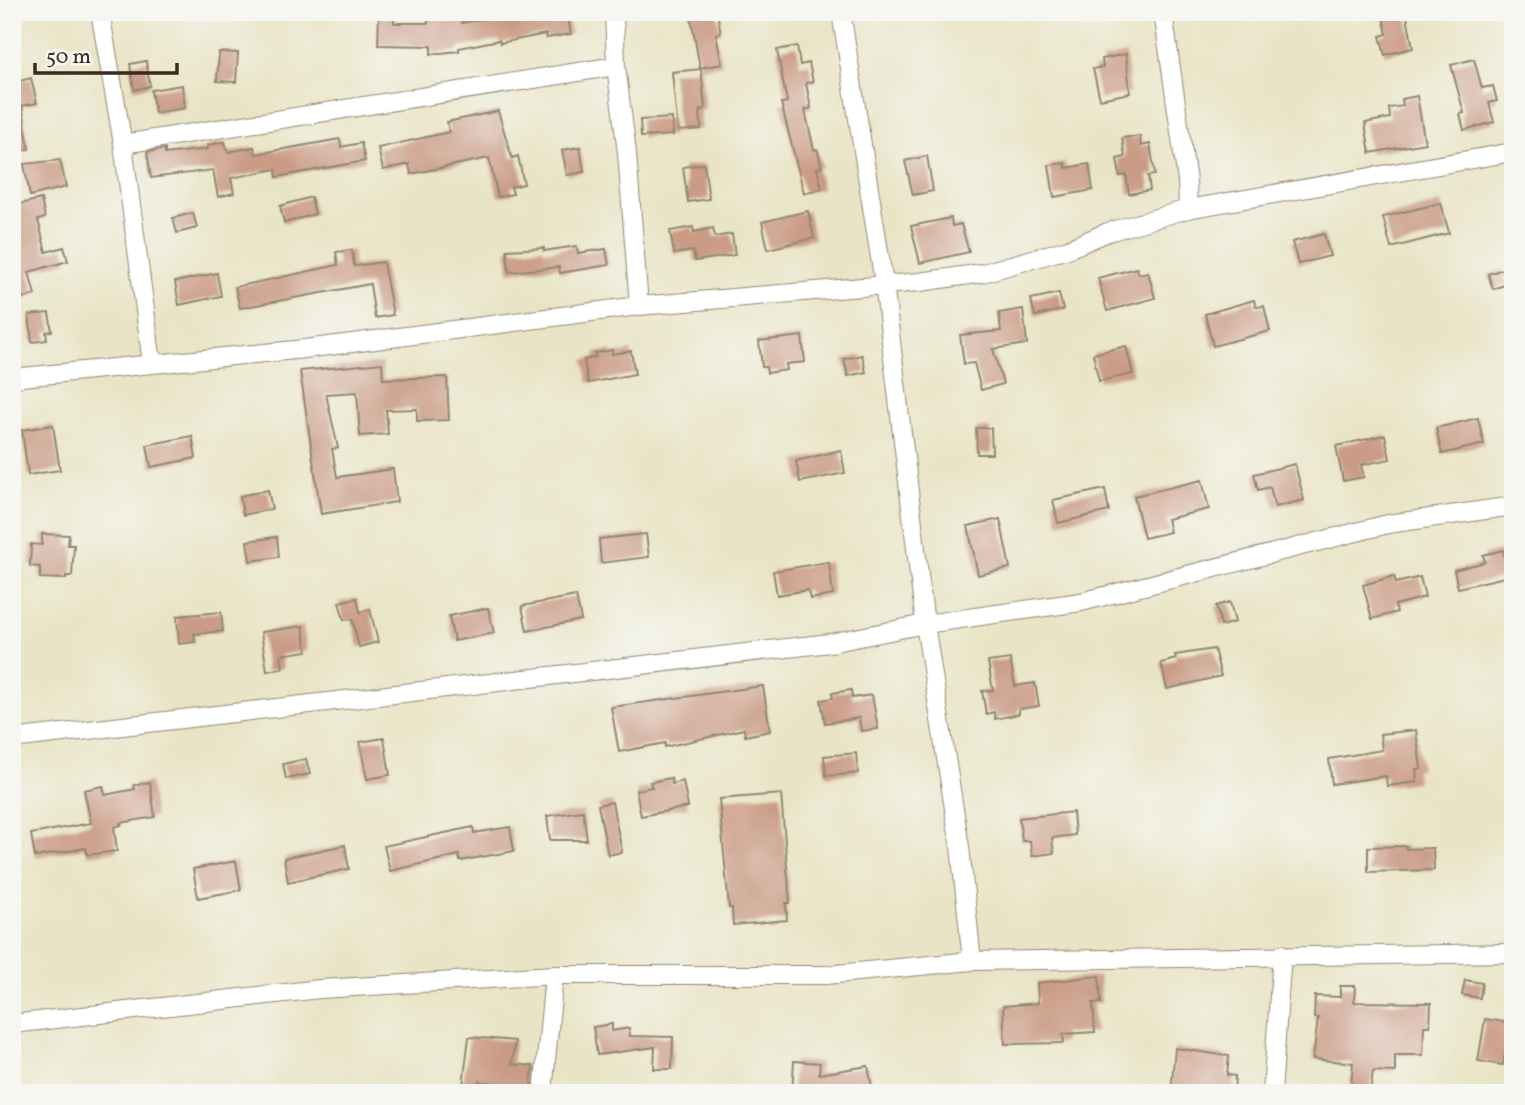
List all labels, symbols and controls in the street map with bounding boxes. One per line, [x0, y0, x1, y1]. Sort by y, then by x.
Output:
scale bar [35, 32, 177, 76]
text: 50 m [46, 43, 91, 72]

